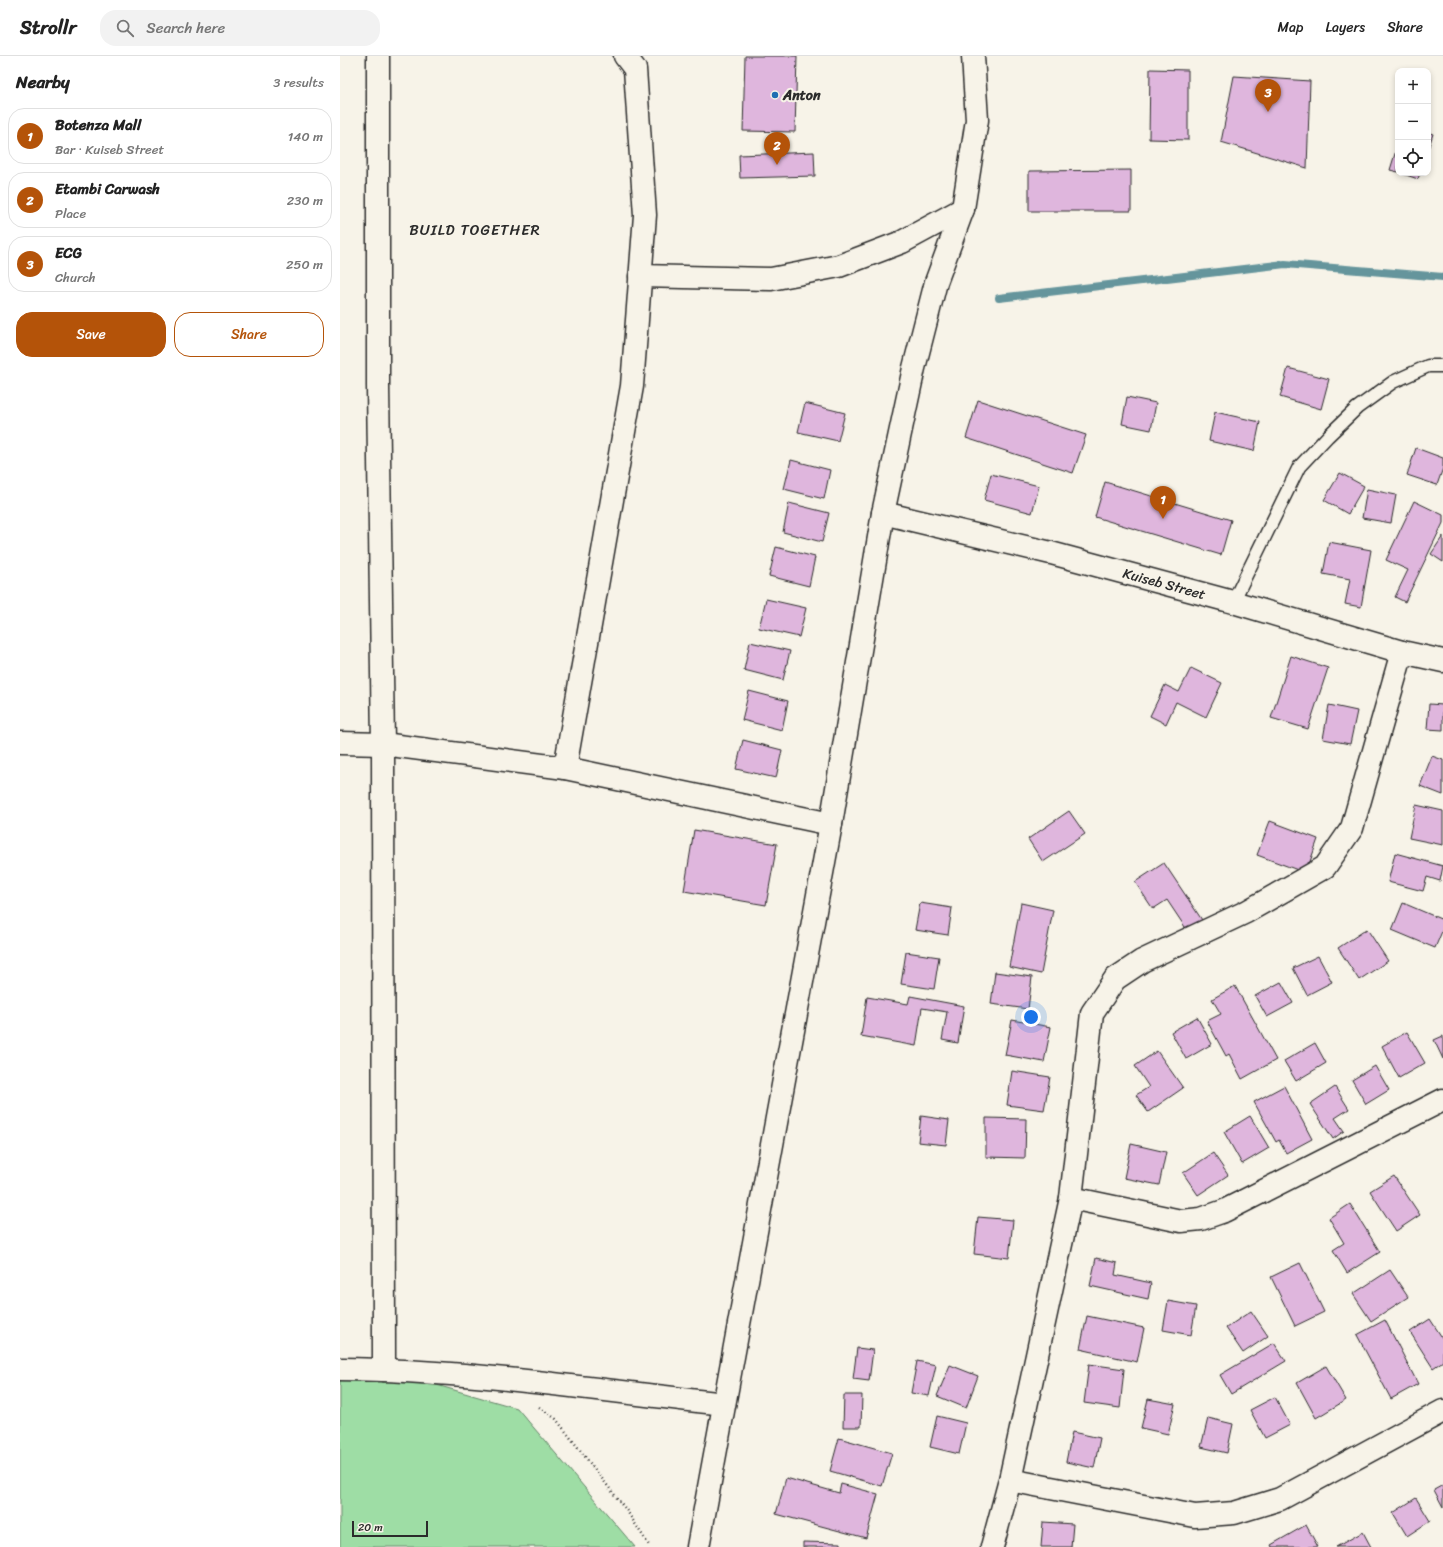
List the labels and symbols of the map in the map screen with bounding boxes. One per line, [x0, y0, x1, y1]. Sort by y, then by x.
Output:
pin: 3 [1255, 79, 1281, 112]
place label: Anton [782, 83, 821, 108]
marker: Anton [770, 90, 780, 100]
pin: 2 [764, 132, 790, 165]
district label: BUILD TOGETHER [409, 217, 541, 243]
pin: 1 [1150, 486, 1176, 519]
street label: Kuiseb Street [1120, 560, 1209, 607]
your location [1021, 1007, 1041, 1027]
scale bar [352, 1519, 428, 1538]

